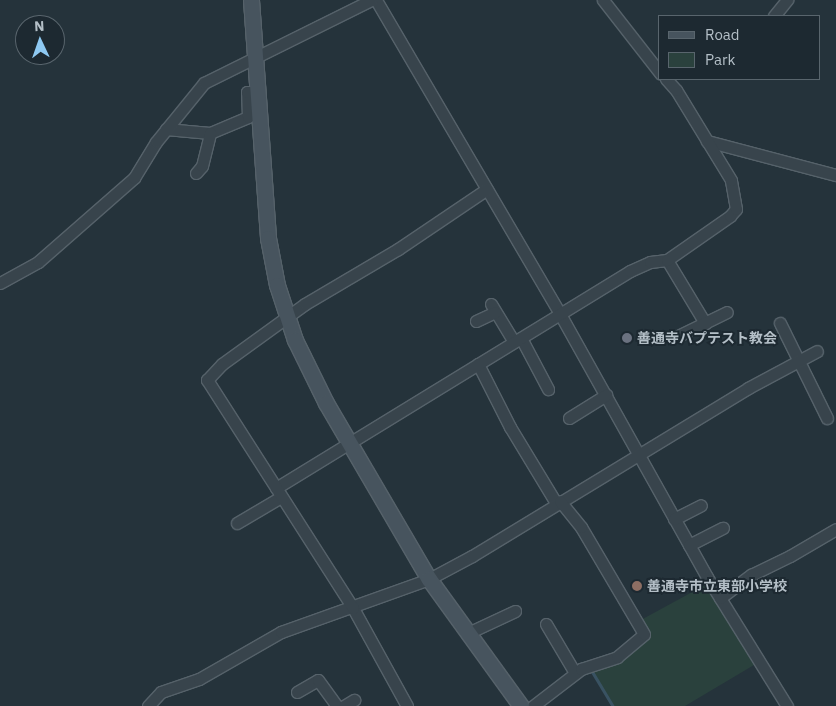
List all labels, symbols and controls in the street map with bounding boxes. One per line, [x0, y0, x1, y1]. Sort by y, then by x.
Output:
north arrow [15, 15, 65, 65]
legend [658, 15, 821, 80]
text: N [34, 17, 45, 35]
text: Road [705, 25, 740, 44]
text: Park [705, 50, 735, 69]
place label: 善通寺バプテスト教会 [637, 330, 777, 346]
marker: 善通寺バプテスト教会 [621, 332, 633, 344]
place label: 善通寺市立東部小学校 [647, 578, 787, 594]
marker: 善通寺市立東部小学校 [631, 580, 643, 592]

